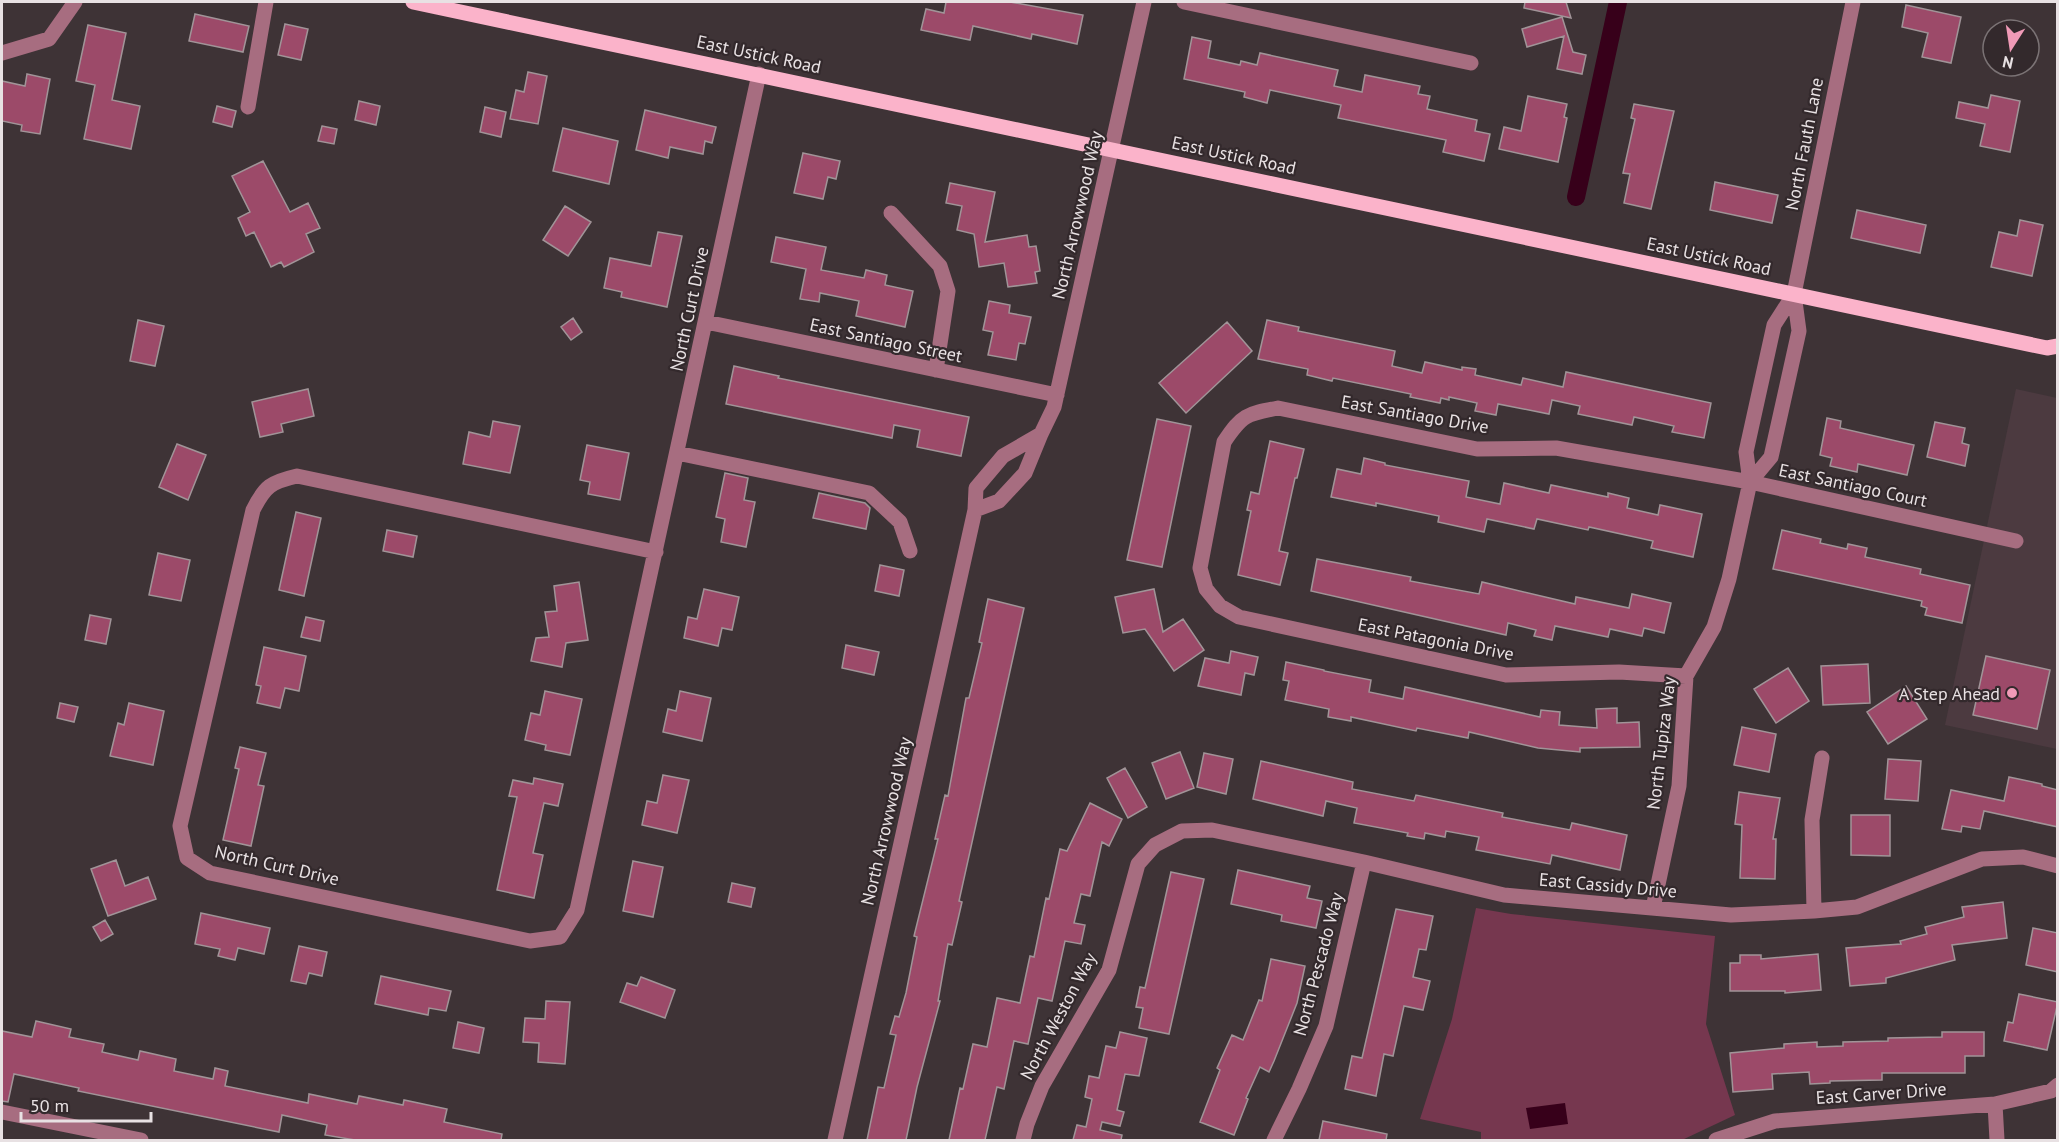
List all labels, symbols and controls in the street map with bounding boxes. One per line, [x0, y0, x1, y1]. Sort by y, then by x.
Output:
north arrow [1981, 18, 2041, 78]
street label: East Ustick Road [695, 30, 823, 78]
text: N [2001, 52, 2015, 74]
street label: North Fauth Lane [1780, 76, 1828, 212]
street label: North Arrowwood Way [1046, 128, 1108, 301]
street label: East Ustick Road [1170, 131, 1298, 179]
street label: East Ustick Road [1645, 232, 1773, 280]
street label: North Curt Drive [665, 245, 713, 373]
street label: East Santiago Street [808, 313, 964, 367]
street label: East Santiago Drive [1339, 390, 1491, 438]
street label: East Santiago Court [1777, 458, 1929, 512]
street label: East Patagonia Drive [1356, 613, 1516, 665]
street label: North Tupiza Way [1641, 675, 1681, 811]
place label: A Step Ahead [1899, 682, 2000, 705]
marker: A Step Ahead [2005, 686, 2019, 700]
street label: North Arrowwood Way [855, 734, 917, 907]
street label: North Curt Drive [213, 840, 341, 890]
street label: East Cassidy Drive [1538, 868, 1678, 902]
street label: North Pescado Way [1288, 889, 1348, 1038]
street label: North Weston Way [1015, 948, 1102, 1084]
street label: East Carver Drive [1815, 1077, 1947, 1109]
scale bar [21, 1085, 152, 1123]
text: 50 m [30, 1094, 69, 1117]

